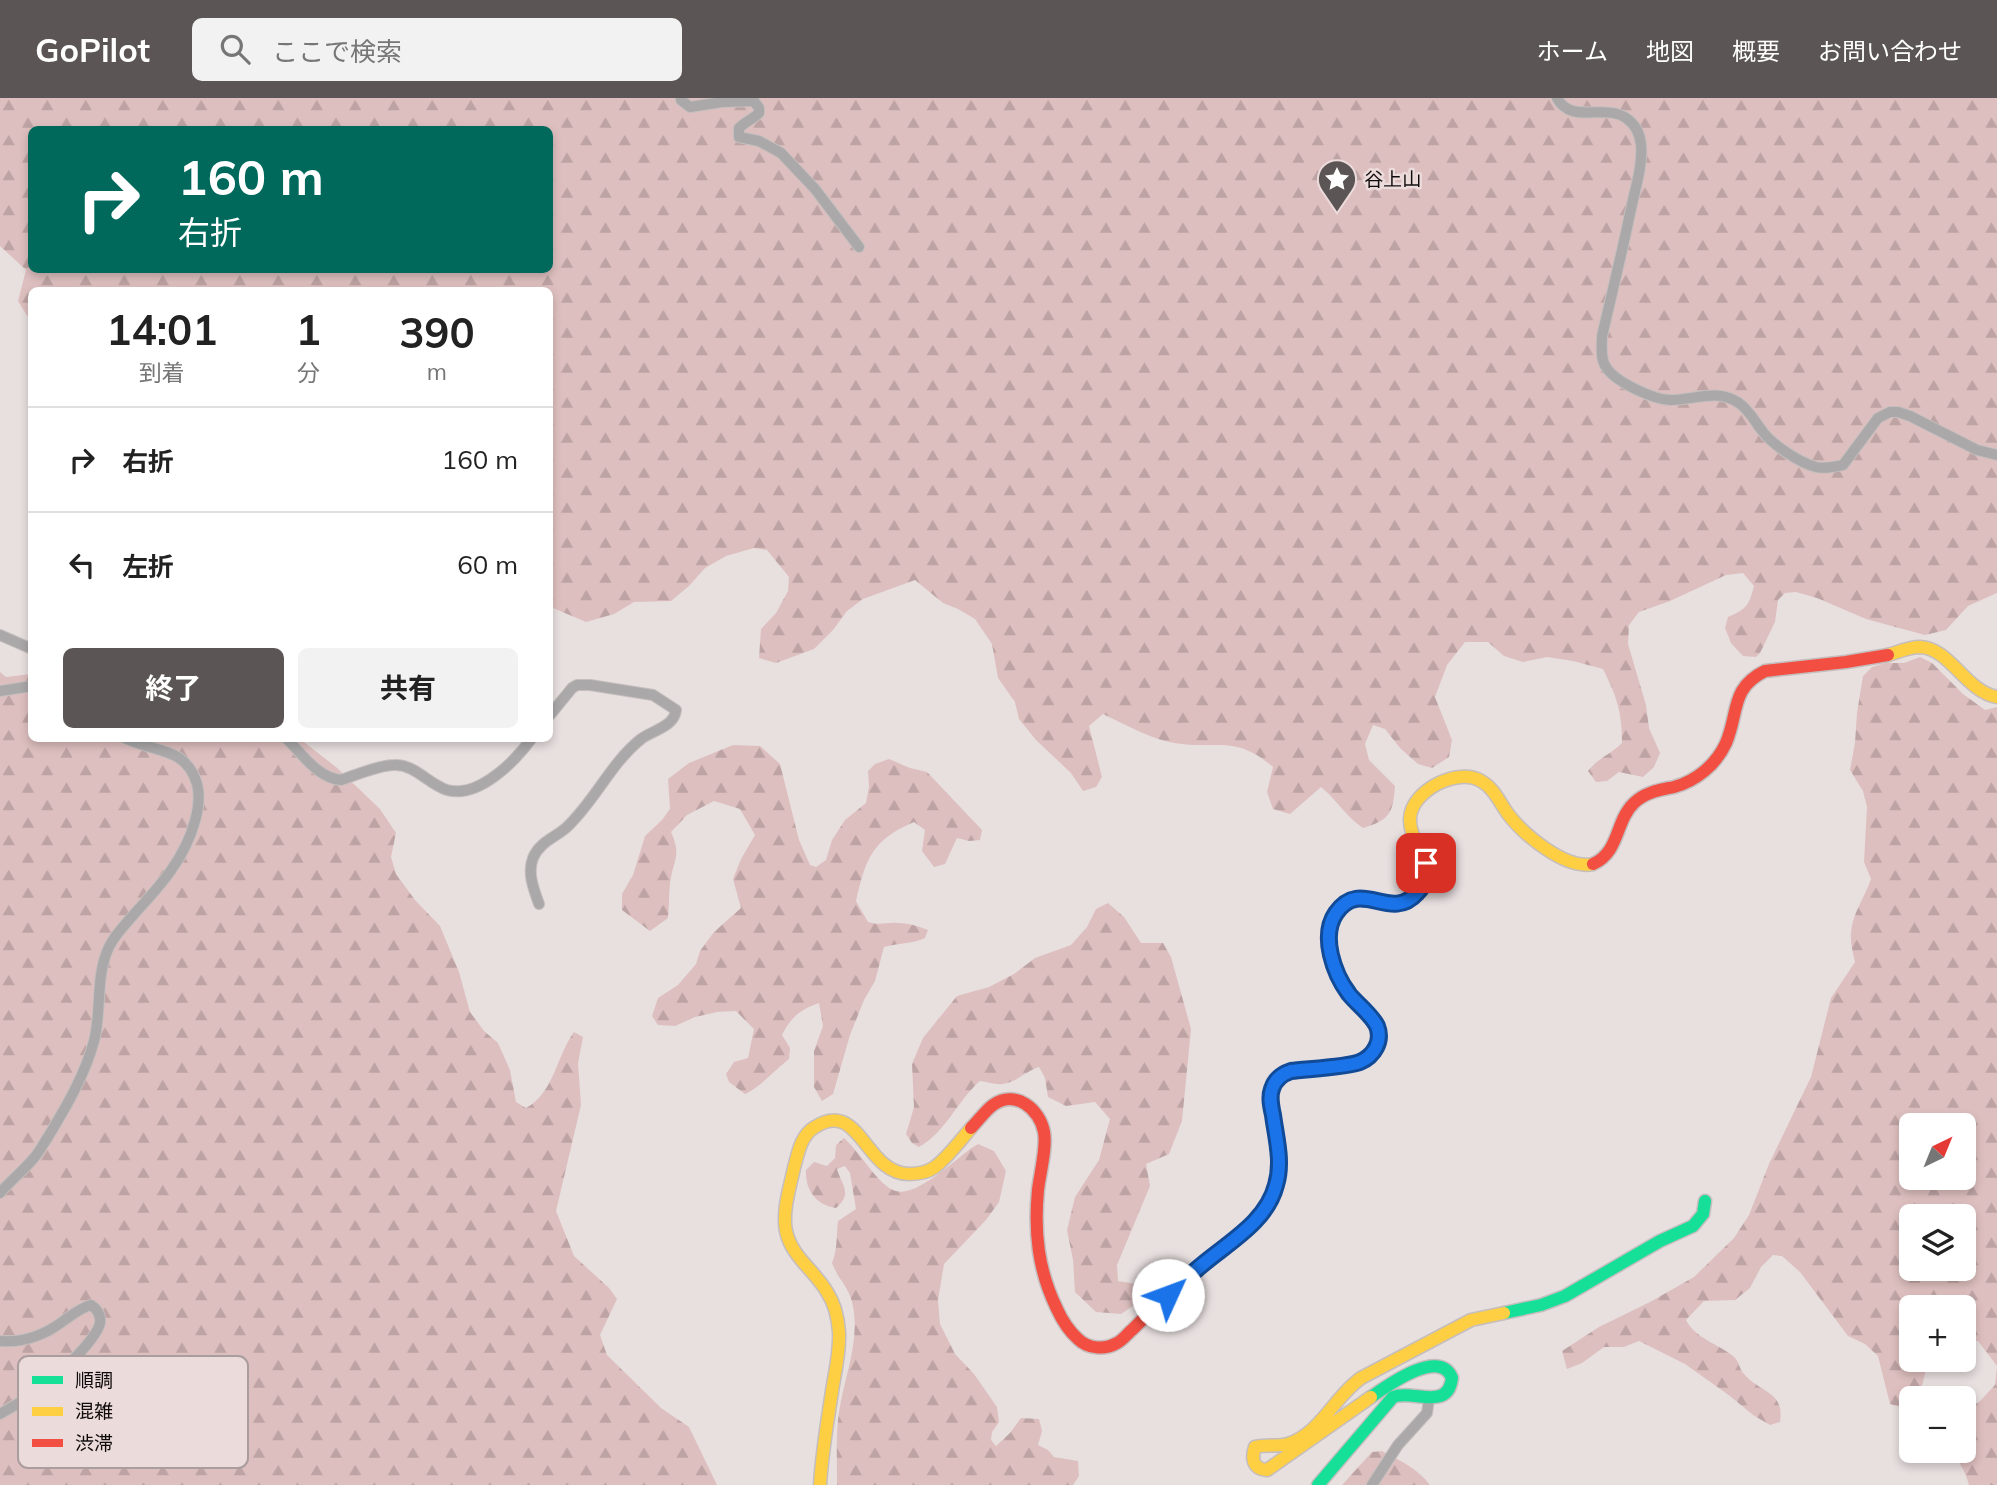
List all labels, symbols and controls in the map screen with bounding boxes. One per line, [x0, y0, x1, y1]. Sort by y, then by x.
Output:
search box [192, 18, 682, 81]
text: GoPilot [35, 29, 150, 70]
icon: search [216, 30, 254, 68]
text: ここで検索 [272, 35, 402, 68]
text: ホーム [1537, 36, 1608, 66]
text: 地図 [1646, 36, 1694, 66]
text: 概要 [1732, 36, 1780, 66]
text: お問い合わせ [1818, 36, 1962, 66]
text: 160 m [178, 146, 324, 207]
icon: right [63, 154, 154, 245]
place icon: 谷上山 [1316, 158, 1358, 213]
place label: 谷上山 [1364, 167, 1421, 191]
text: 右折 [178, 212, 242, 252]
text: 14:01 [106, 303, 217, 356]
text: 1 [296, 303, 321, 356]
text: 390 [399, 306, 475, 359]
text: m [427, 357, 447, 386]
text: 到着 [139, 358, 185, 387]
text: 分 [297, 358, 320, 387]
icon: right [63, 441, 101, 479]
text: 160 m [442, 443, 518, 476]
text: 右折 [122, 445, 174, 478]
icon: left [63, 546, 101, 584]
text: 60 m [457, 548, 518, 581]
text: 左折 [122, 550, 174, 583]
button: 終了 [63, 648, 284, 728]
button: 共有 [298, 648, 518, 728]
pin [1396, 833, 1456, 893]
icon: arrive [1407, 844, 1445, 882]
north arrow [1899, 1113, 1976, 1190]
map controls [1899, 1113, 1976, 1463]
button: layers [1899, 1204, 1976, 1281]
position arrow [1131, 1258, 1205, 1332]
button: + [1899, 1295, 1976, 1372]
legend [18, 1356, 248, 1468]
text: 順調 [75, 1368, 113, 1392]
button: − [1899, 1386, 1976, 1463]
text: 混雑 [75, 1399, 113, 1423]
text: 渋滞 [75, 1431, 113, 1455]

